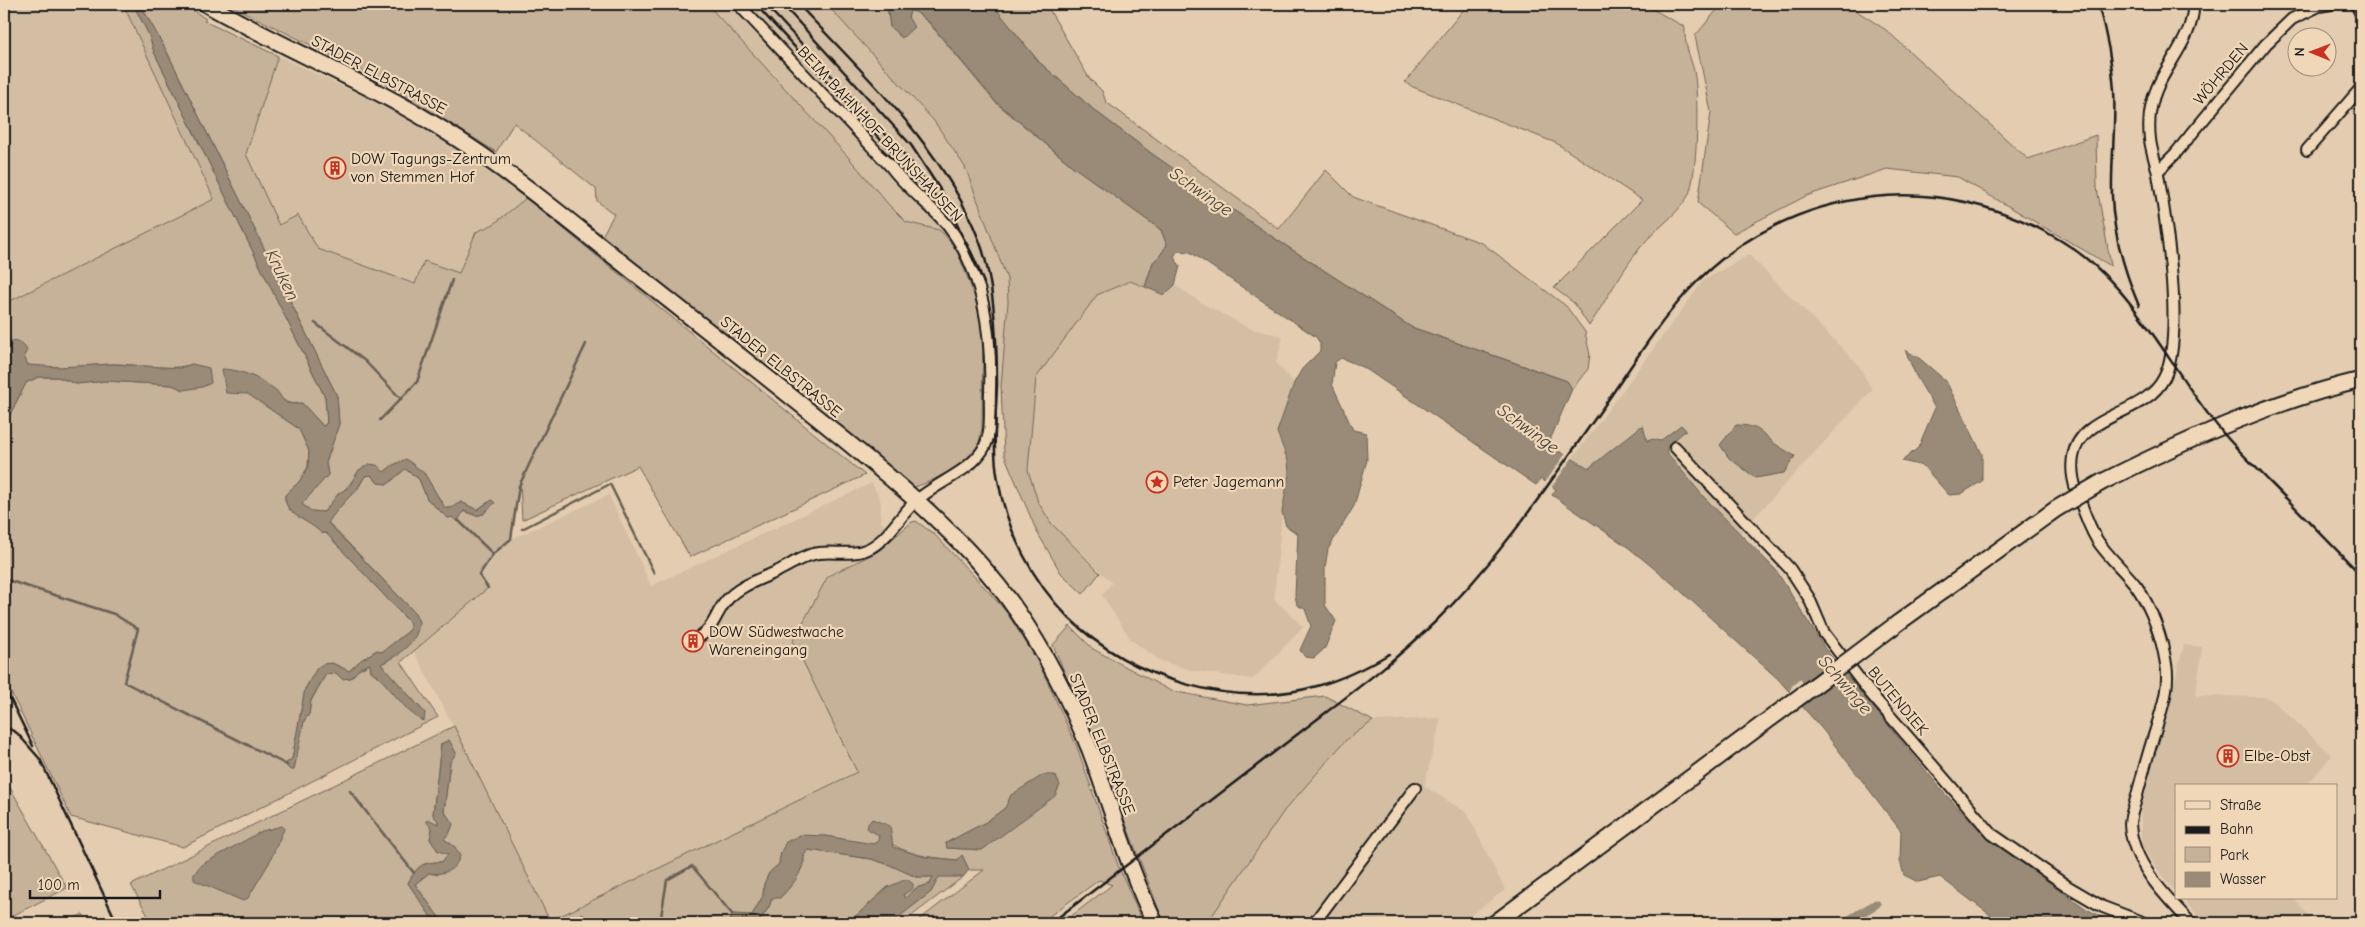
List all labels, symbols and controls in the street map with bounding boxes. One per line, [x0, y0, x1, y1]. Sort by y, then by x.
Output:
north arrow [2288, 28, 2338, 78]
street label: STADER ELBSTRASSE [308, 32, 450, 118]
street label: WÖHRDEN [2190, 40, 2252, 108]
street label: BEIM BAHNHOF BRUNSHAUSEN [794, 43, 966, 225]
text: N [2291, 47, 2308, 56]
place label: DOW Tagungs-Zentrum von Stemmen Hof [350, 150, 511, 186]
building icon: DOW Tagungs-Zentrum von Stemmen Hof [323, 156, 347, 180]
water label: Schwinge [1166, 163, 1236, 221]
water label: Kruken [261, 246, 303, 304]
street label: STADER ELBSTRASSE [717, 313, 845, 422]
water label: Schwinge [1493, 400, 1563, 458]
place icon: Peter Jagemann [1145, 470, 1169, 494]
place label: Peter Jagemann [1173, 473, 1284, 491]
place label: DOW Südwestwache Wareneingang [709, 623, 844, 659]
building icon: DOW Südwestwache Wareneingang [681, 629, 705, 653]
water label: Schwinge [1814, 651, 1876, 719]
street label: BUTENDIEK [1864, 663, 1932, 739]
street label: STADER ELBSTRASSE [1065, 671, 1139, 818]
building icon: Elbe-Obst [2216, 744, 2240, 768]
place label: Elbe-Obst [2244, 747, 2311, 765]
legend [2175, 784, 2338, 900]
text: Straße [2220, 796, 2262, 814]
text: Bahn [2220, 820, 2253, 838]
text: Park [2220, 846, 2249, 864]
scale bar [30, 867, 160, 899]
text: Wasser [2220, 870, 2266, 888]
text: 100 m [38, 876, 80, 894]

